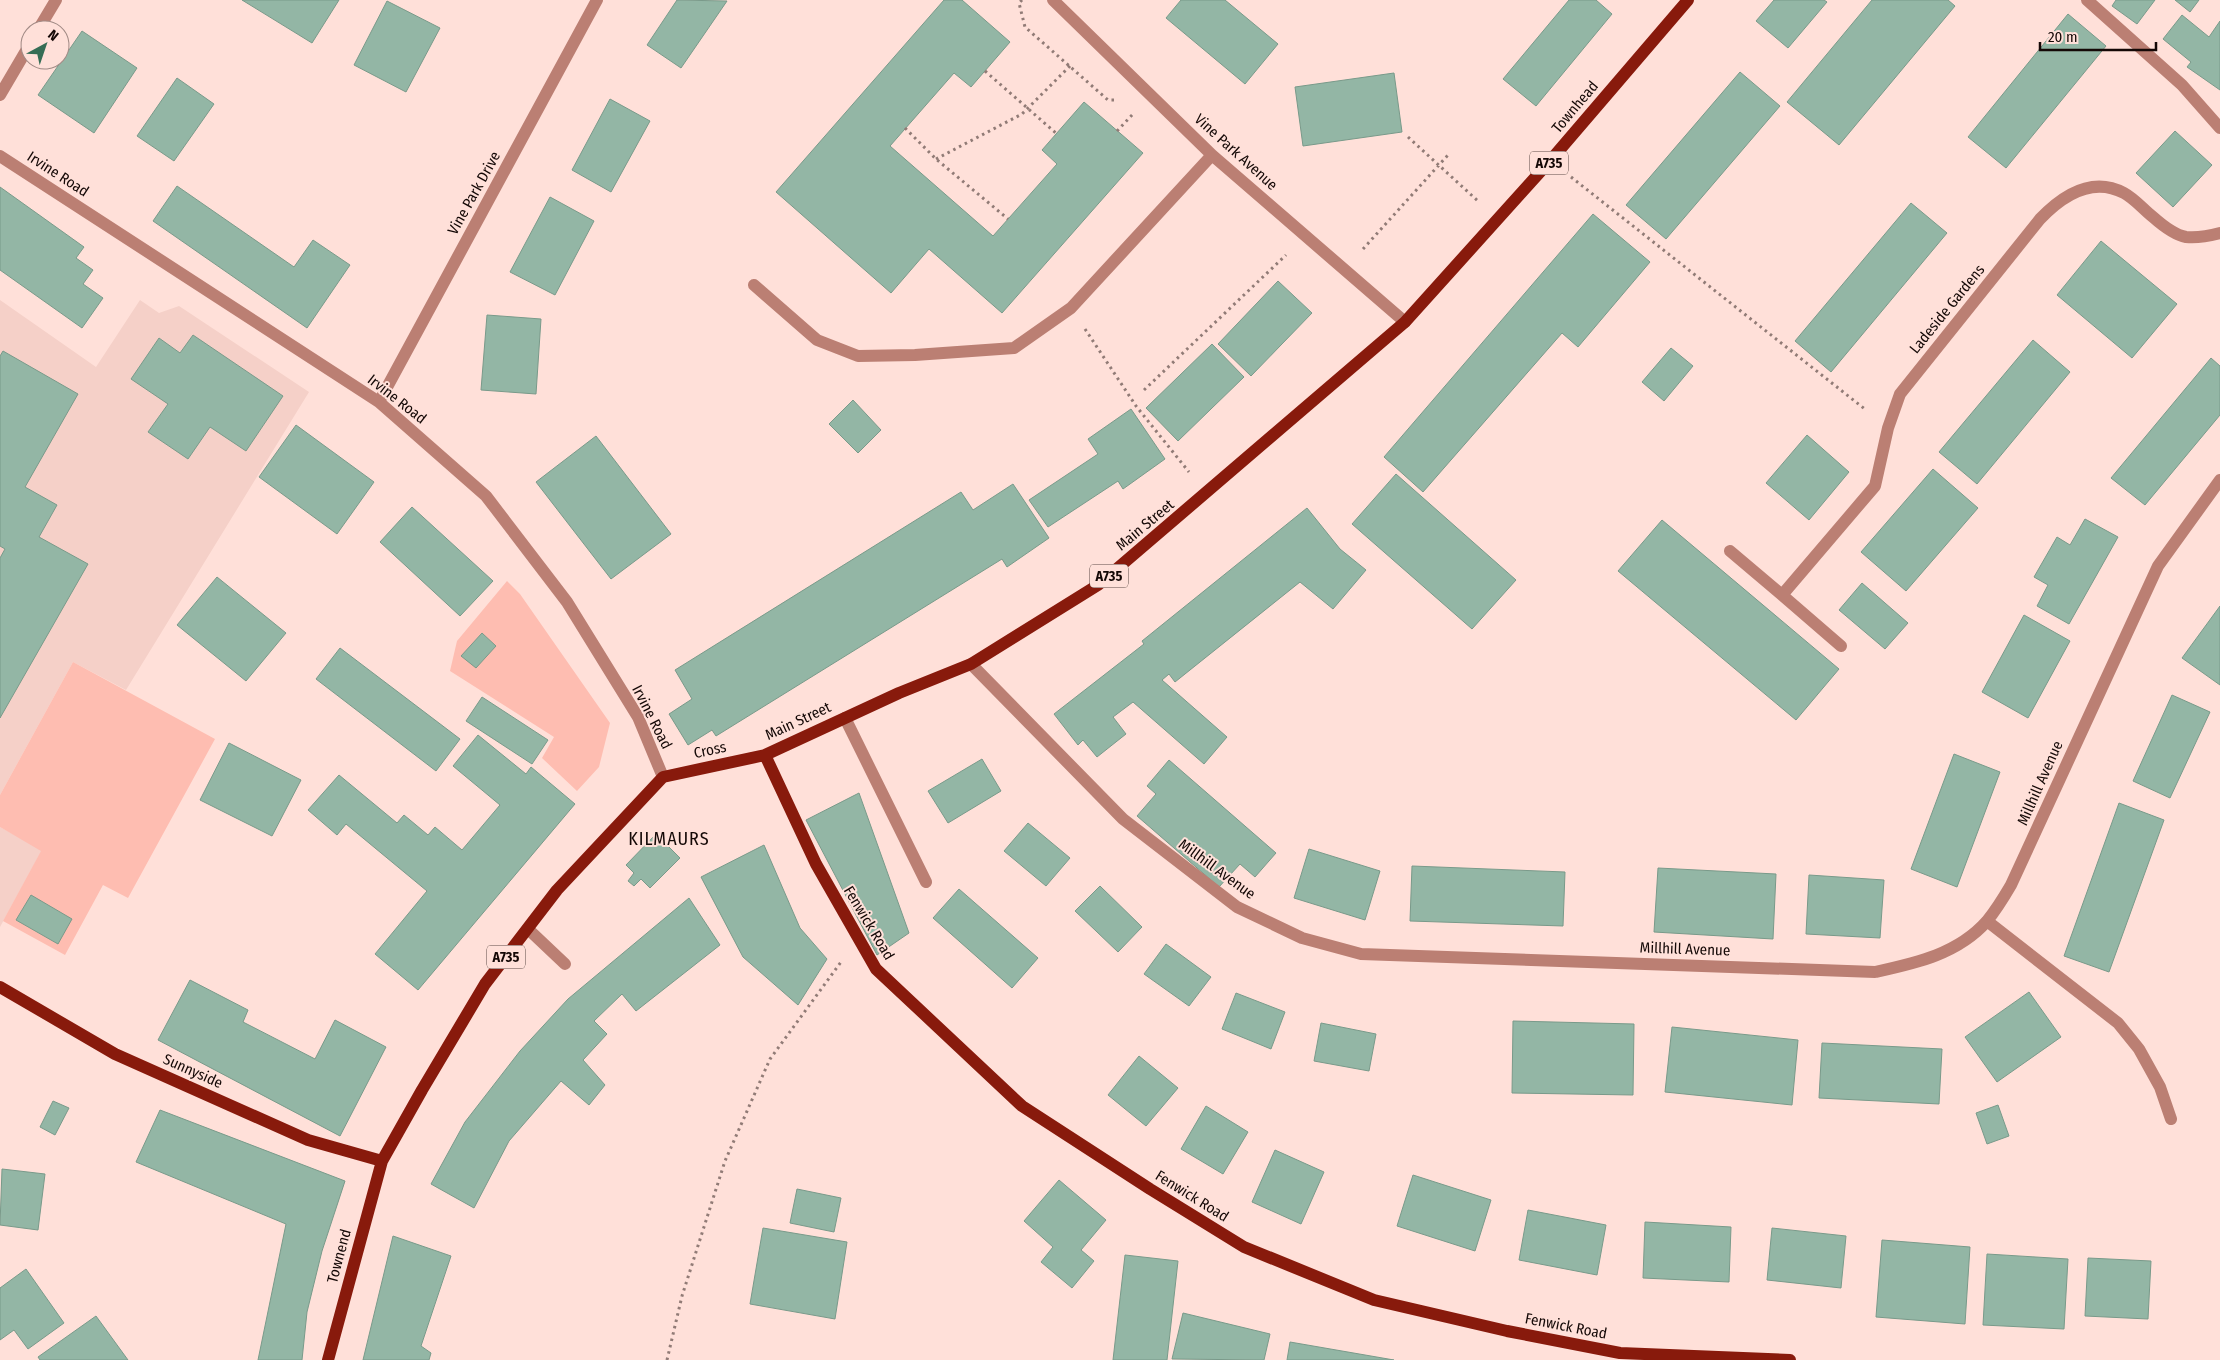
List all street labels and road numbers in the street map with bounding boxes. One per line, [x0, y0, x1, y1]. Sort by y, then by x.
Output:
street label: Townhead [1548, 77, 1602, 137]
street label: Vine Park Avenue [1191, 110, 1281, 194]
street label: Irvine Road [24, 148, 92, 200]
street label: Vine Park Drive [444, 148, 504, 238]
road number: A735 [1530, 152, 1568, 174]
street label: Ladeside Gardens [1906, 261, 1988, 357]
street label: Irvine Road [364, 370, 430, 428]
street label: Main Street [1112, 496, 1178, 554]
road number: A735 [1090, 564, 1128, 588]
street label: Irvine Road [628, 682, 676, 752]
street label: Main Street [762, 698, 834, 744]
street label: Cross [692, 738, 728, 762]
street label: Millhill Avenue [2013, 738, 2067, 828]
street label: Millhill Avenue [1175, 835, 1259, 903]
street label: Fenwick Road [840, 883, 898, 963]
street label: Millhill Avenue [1639, 938, 1731, 960]
road number: A735 [487, 946, 525, 969]
street label: Sunnyside [160, 1050, 226, 1092]
street label: Fenwick Road [1152, 1166, 1232, 1226]
street label: Townend [323, 1227, 355, 1285]
street label: Fenwick Road [1524, 1309, 1608, 1343]

